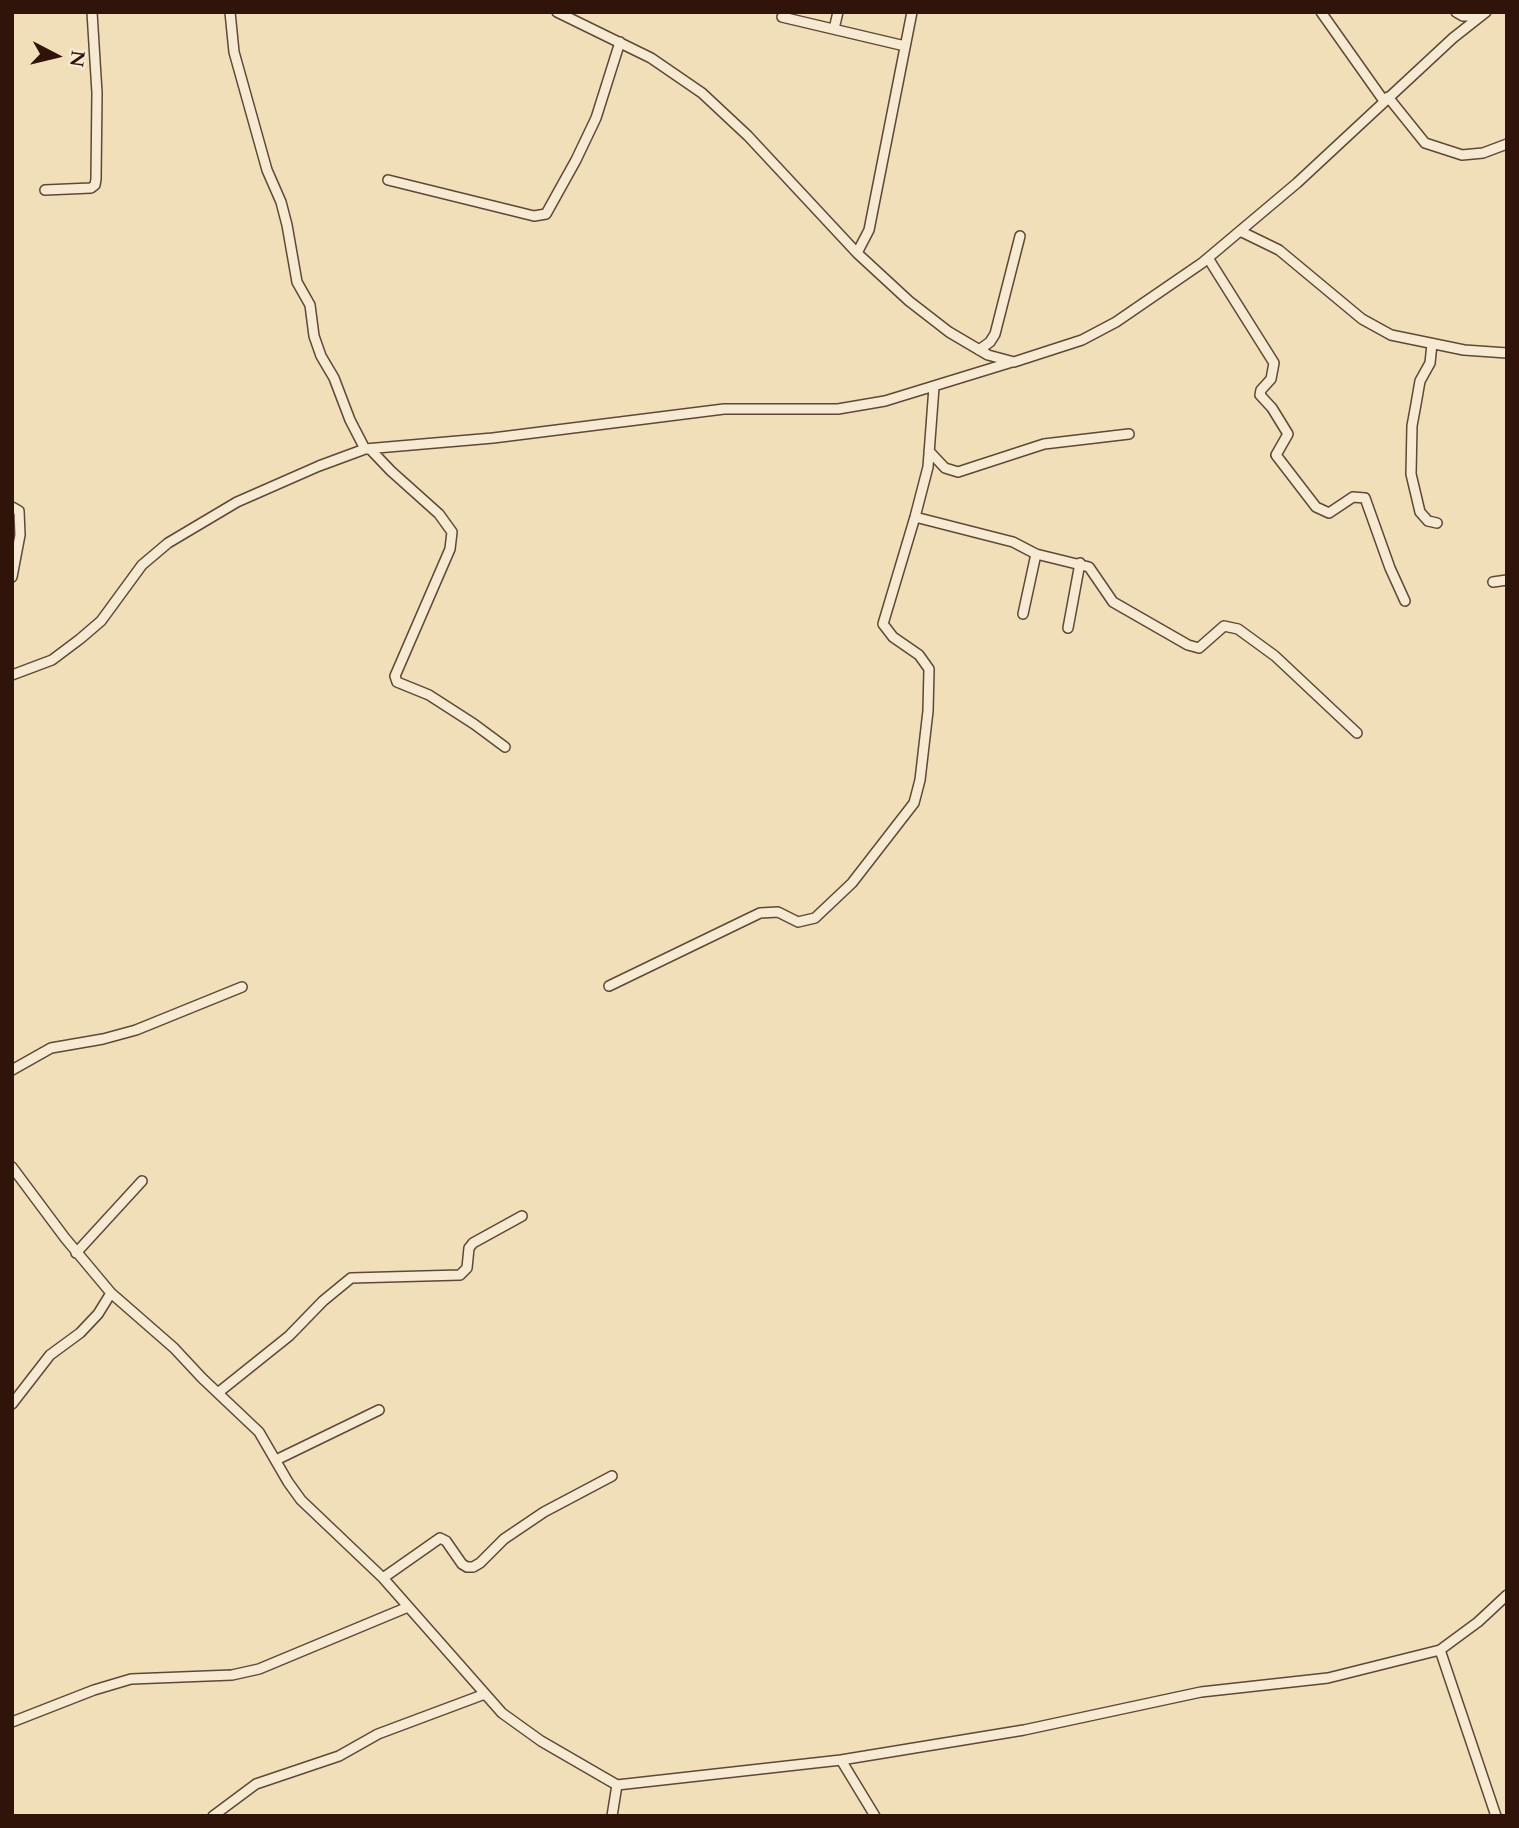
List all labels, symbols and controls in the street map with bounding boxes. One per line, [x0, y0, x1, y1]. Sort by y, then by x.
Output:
north arrow [21, 21, 91, 91]
text: N [63, 49, 91, 68]

